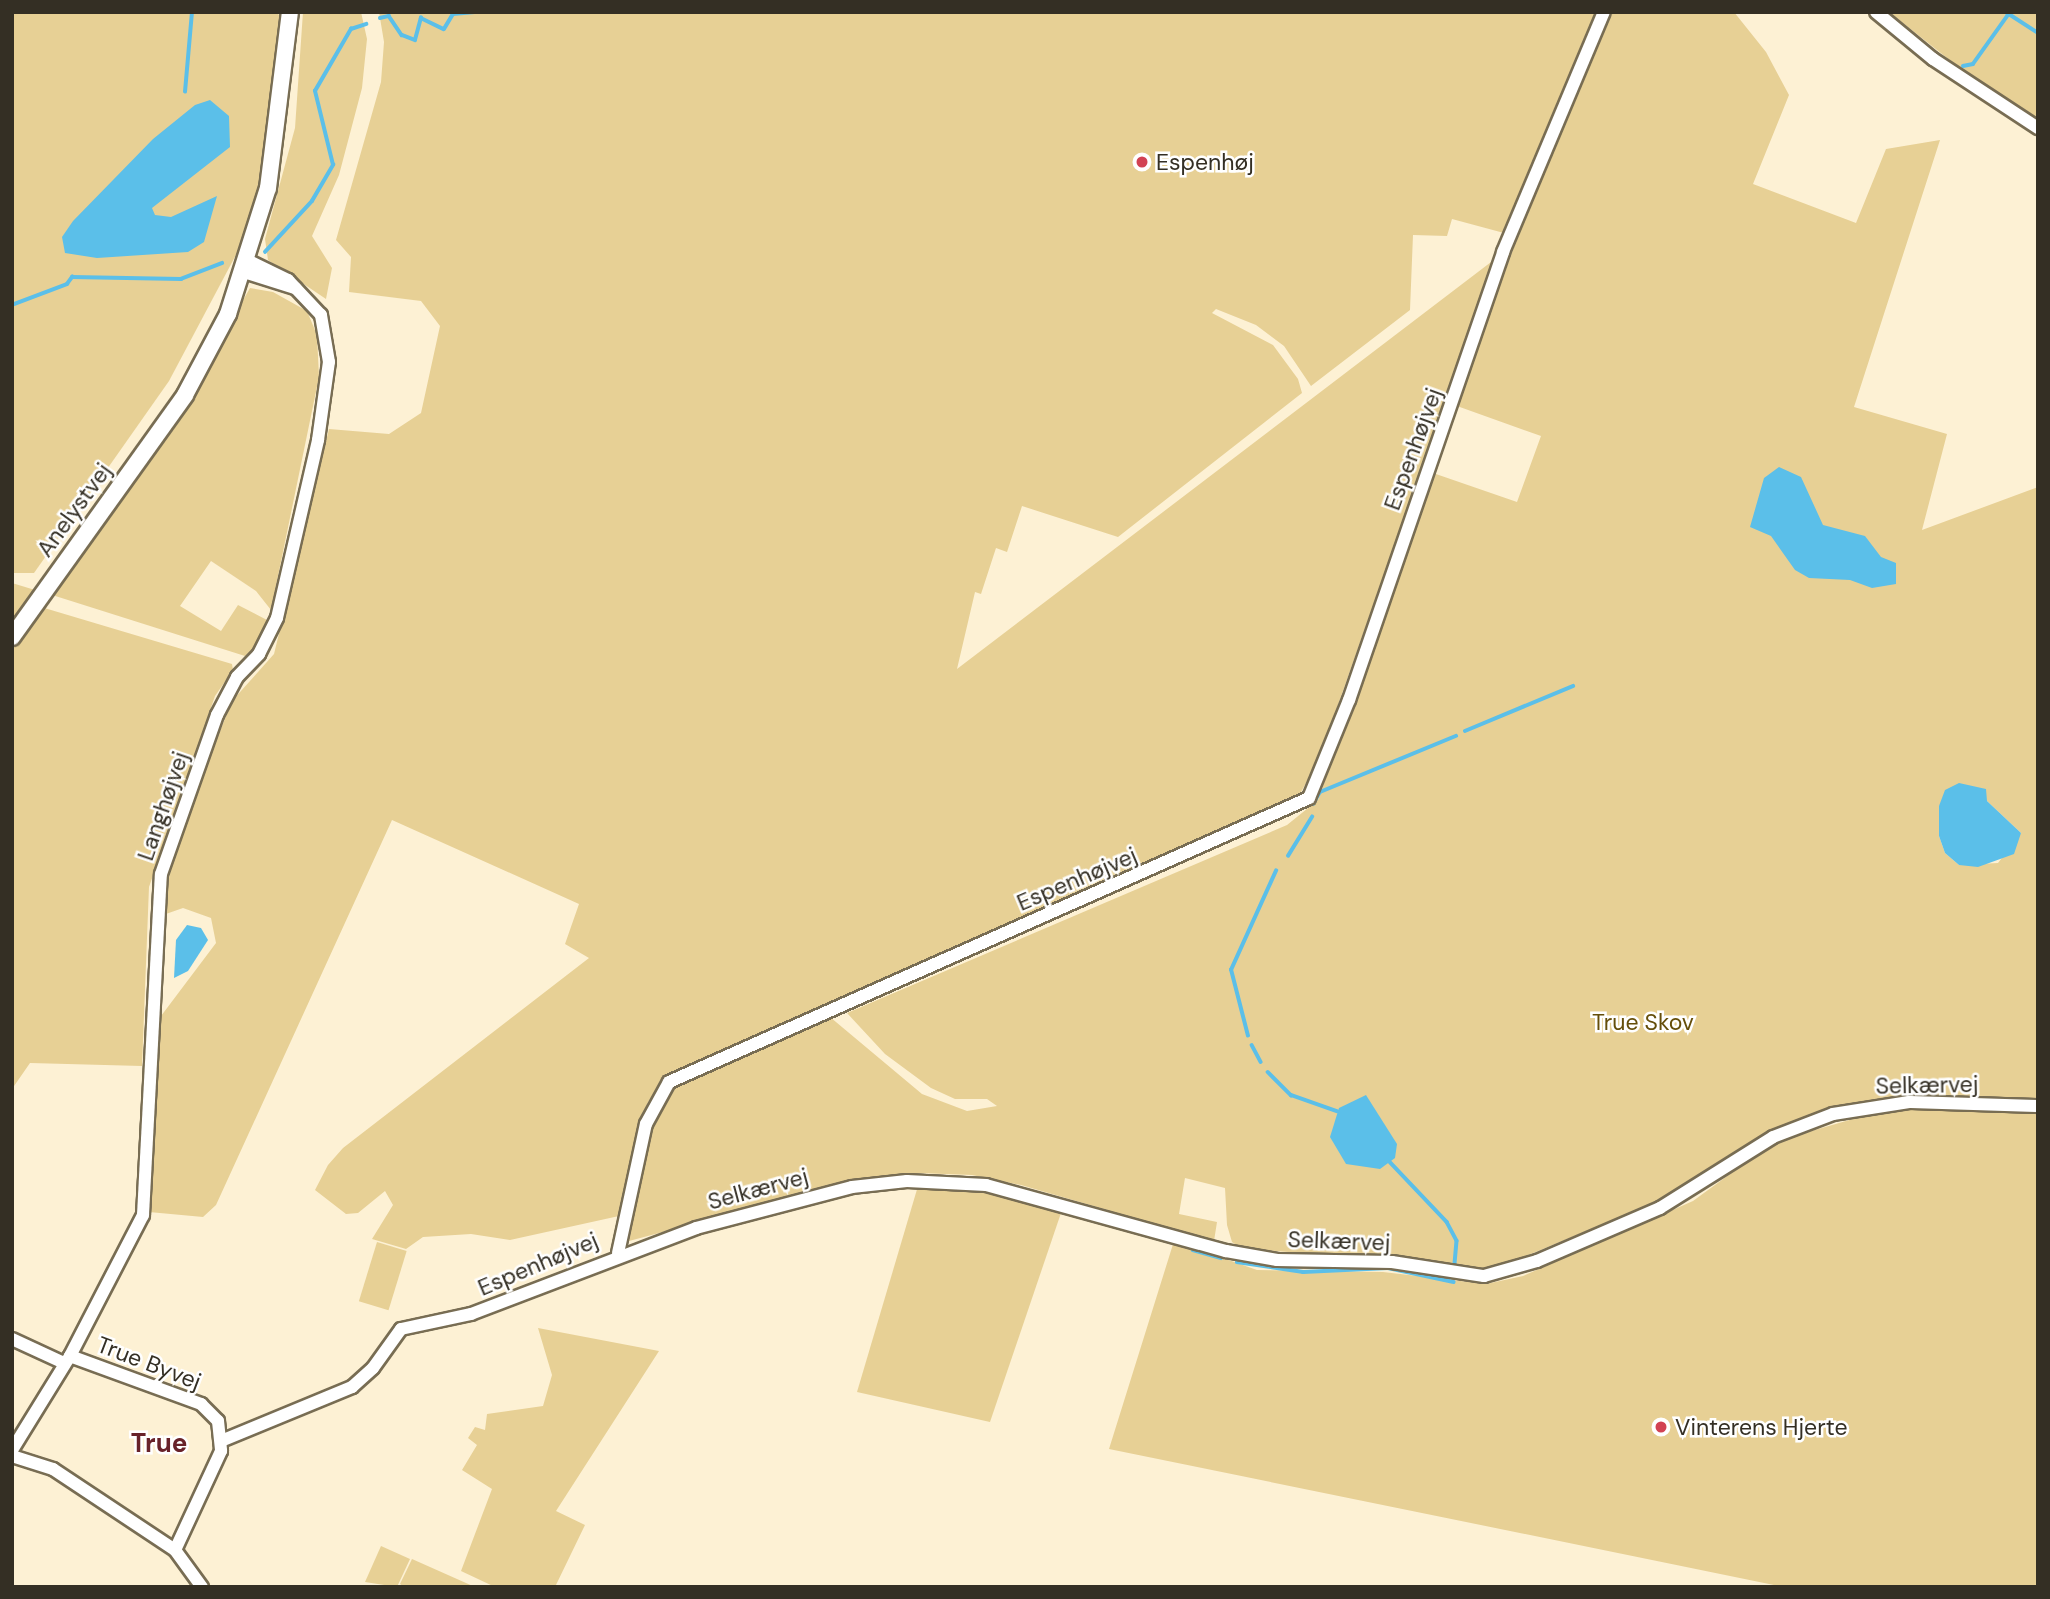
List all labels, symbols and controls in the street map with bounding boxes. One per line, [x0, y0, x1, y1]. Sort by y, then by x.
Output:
place label: Espenhøj [1156, 148, 1254, 176]
marker: Espenhøj [1134, 154, 1150, 170]
street label: Espenhøjvej [1378, 384, 1448, 514]
street label: Anelystvej [31, 458, 117, 562]
street label: Langhøjvej [131, 748, 195, 864]
street label: Espenhøjvej [1013, 841, 1141, 917]
park label: True Skov [1592, 1008, 1694, 1036]
street label: Selkærvej [1875, 1070, 1979, 1100]
street label: Selkærvej [705, 1162, 811, 1216]
street label: Selkærvej [1287, 1225, 1391, 1257]
street label: Espenhøjvej [474, 1226, 602, 1302]
street label: True Byvej [93, 1331, 205, 1395]
place label: Vinterens Hjerte [1675, 1413, 1847, 1441]
marker: Vinterens Hjerte [1653, 1419, 1669, 1435]
district label: True [131, 1428, 187, 1460]

